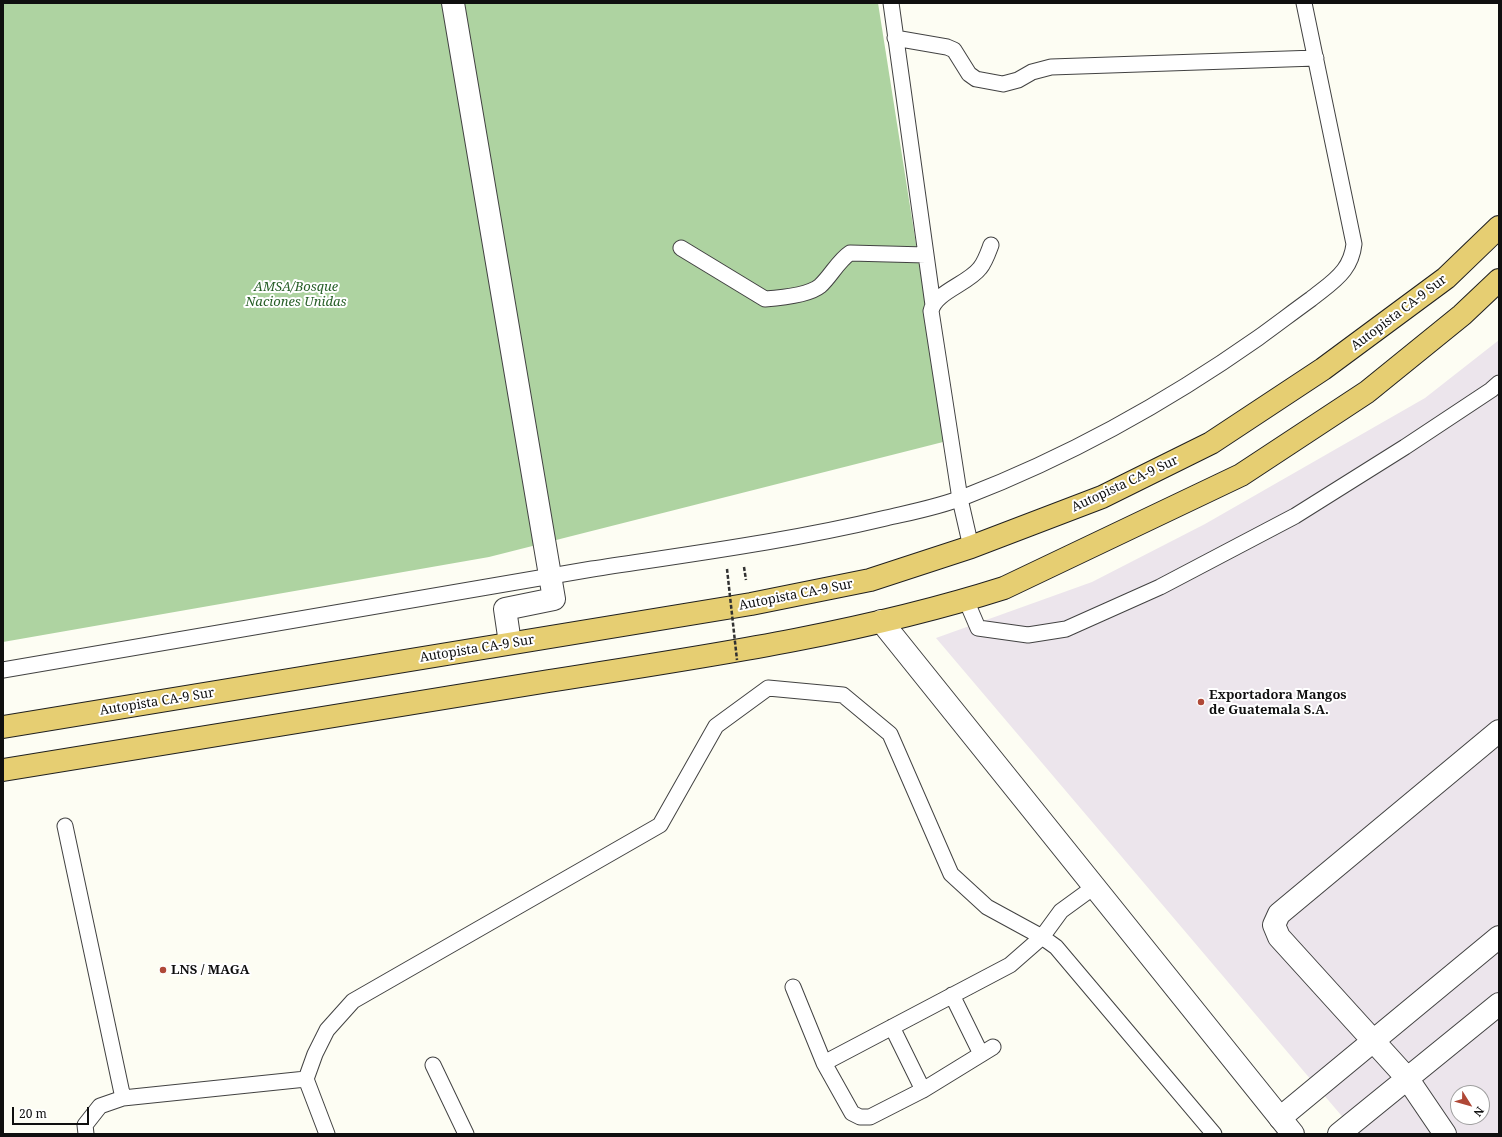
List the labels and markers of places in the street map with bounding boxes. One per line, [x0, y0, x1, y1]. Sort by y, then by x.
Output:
place label: Exportadora Mangos de Guatemala S.A. [1209, 687, 1347, 718]
marker: Exportadora Mangos de Guatemala S.A. [1196, 697, 1206, 707]
place label: LNS / MAGA [171, 962, 249, 978]
marker: LNS / MAGA [158, 965, 168, 975]

